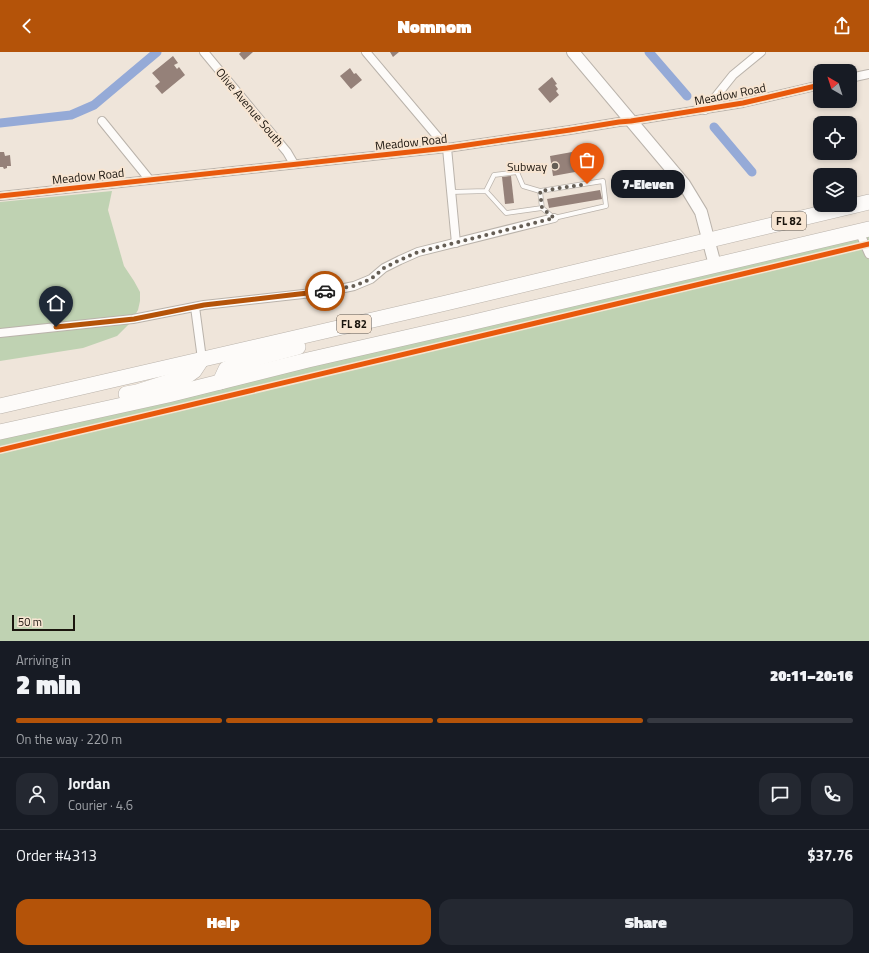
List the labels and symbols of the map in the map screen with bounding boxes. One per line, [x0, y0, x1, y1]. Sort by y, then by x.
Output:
street label: Olive Avenue South [211, 63, 289, 151]
north arrow [813, 64, 857, 108]
street label: Meadow Road [693, 78, 767, 110]
street label: Meadow Road [374, 129, 448, 155]
pin [570, 143, 604, 184]
place label: Subway [507, 157, 547, 176]
marker: Subway [550, 161, 560, 171]
street label: Meadow Road [51, 163, 125, 189]
callout: 7-Eleven [611, 170, 685, 198]
road number: FL 82 [772, 212, 806, 230]
courier [305, 271, 345, 311]
pin [39, 286, 73, 327]
road number: FL 82 [337, 315, 371, 333]
scale bar [12, 613, 75, 632]

